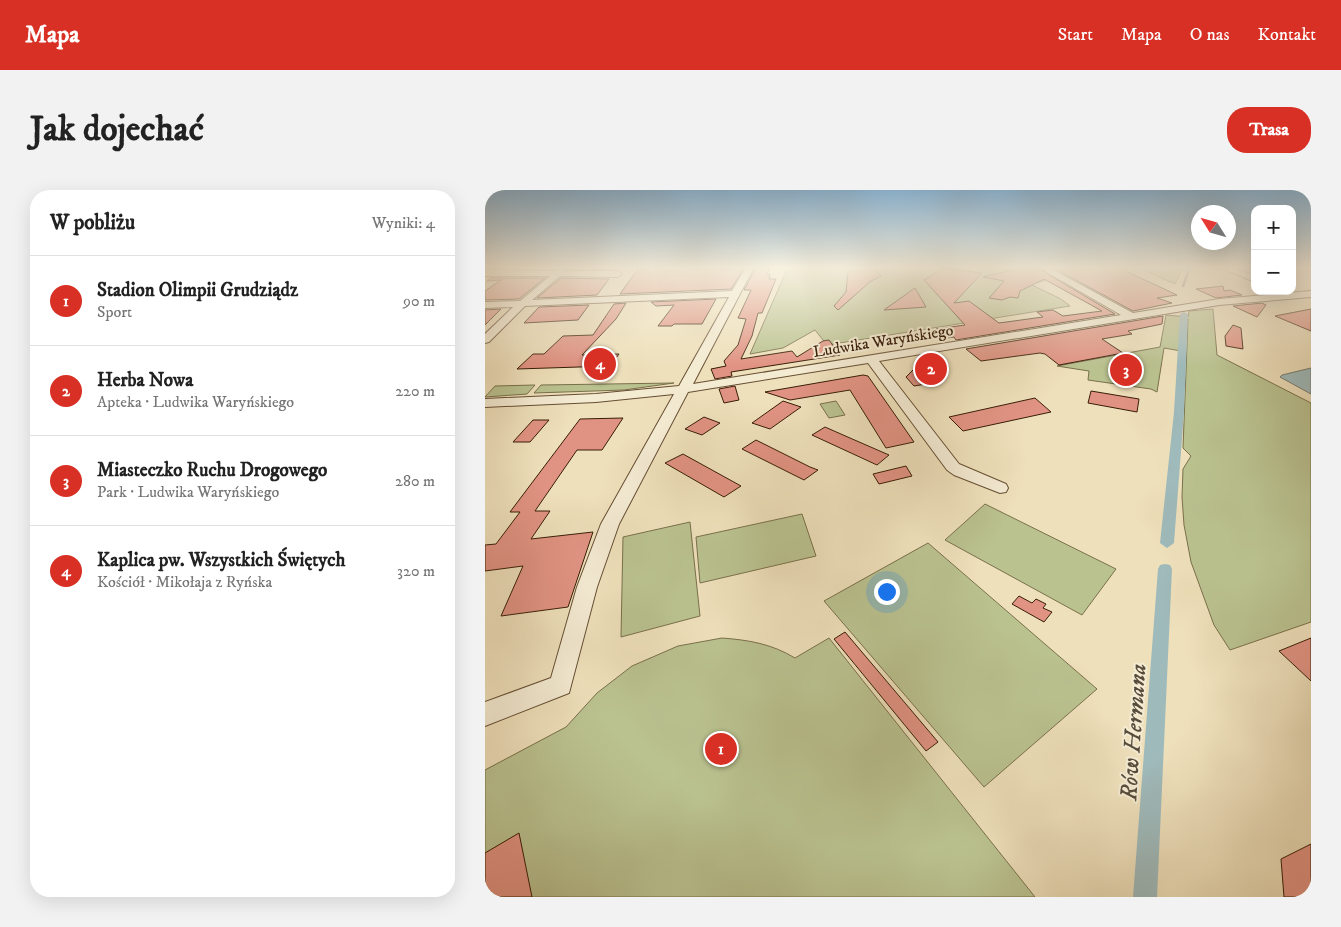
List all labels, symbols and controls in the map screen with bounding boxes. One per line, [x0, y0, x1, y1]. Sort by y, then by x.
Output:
text: Mapa [25, 20, 79, 50]
text: Start [1058, 24, 1093, 46]
text: Mapa [1121, 24, 1162, 46]
text: O nas [1190, 24, 1229, 46]
text: Kontakt [1257, 24, 1316, 46]
button: Trasa [1227, 107, 1311, 153]
text: Jak dojechać [30, 108, 204, 152]
north arrow [1191, 205, 1236, 250]
map controls [1251, 205, 1296, 295]
button: + [1251, 205, 1296, 250]
text: W pobliżu [50, 210, 135, 236]
text: Wyniki: 4 [372, 213, 435, 233]
button: − [1251, 250, 1296, 295]
text: Stadion Olimpii Grudziądz [97, 279, 298, 302]
text: 1 [63, 291, 69, 311]
text: 90 m [403, 291, 435, 311]
text: Sport [97, 302, 132, 322]
street label: Ludwika Waryńskiego [812, 320, 955, 362]
pin: 4 [584, 345, 616, 383]
pin: 2 [915, 350, 947, 388]
pin: 3 [1110, 351, 1142, 389]
text: Herba Nowa [97, 369, 193, 392]
text: 2 [62, 381, 70, 401]
text: 220 m [395, 381, 435, 401]
text: Apteka · Ludwika Waryńskiego [97, 392, 294, 412]
text: Miasteczko Ruchu Drogowego [97, 459, 327, 482]
text: 3 [63, 471, 69, 491]
text: 280 m [395, 471, 435, 491]
text: Park · Ludwika Waryńskiego [97, 482, 279, 502]
text: Kaplica pw. Wszystkich Świętych [97, 549, 345, 572]
text: 4 [61, 561, 71, 581]
text: 320 m [397, 561, 435, 581]
text: Kościół · Mikołaja z Ryńska [97, 572, 272, 592]
your location [874, 579, 900, 605]
water label: Rów Hermana [1114, 662, 1154, 803]
pin: 1 [705, 730, 737, 768]

